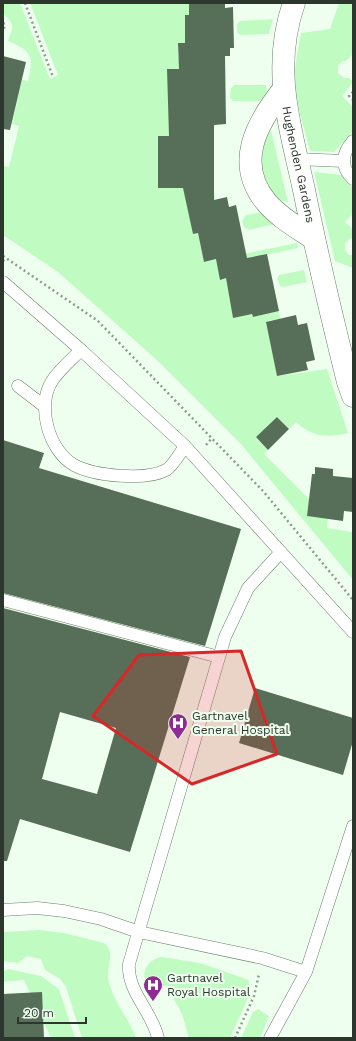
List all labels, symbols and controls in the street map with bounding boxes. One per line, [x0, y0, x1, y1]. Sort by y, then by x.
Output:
street label: Hughenden Gardens [279, 105, 318, 224]
place label: Gartnavel General Hospital [192, 709, 290, 737]
hospital icon: Gartnavel General Hospital [167, 712, 189, 740]
place label: Gartnavel Royal Hospital [167, 971, 251, 999]
hospital icon: Gartnavel Royal Hospital [142, 974, 164, 1002]
scale bar [18, 999, 86, 1025]
text: 20 m [24, 1006, 54, 1020]

